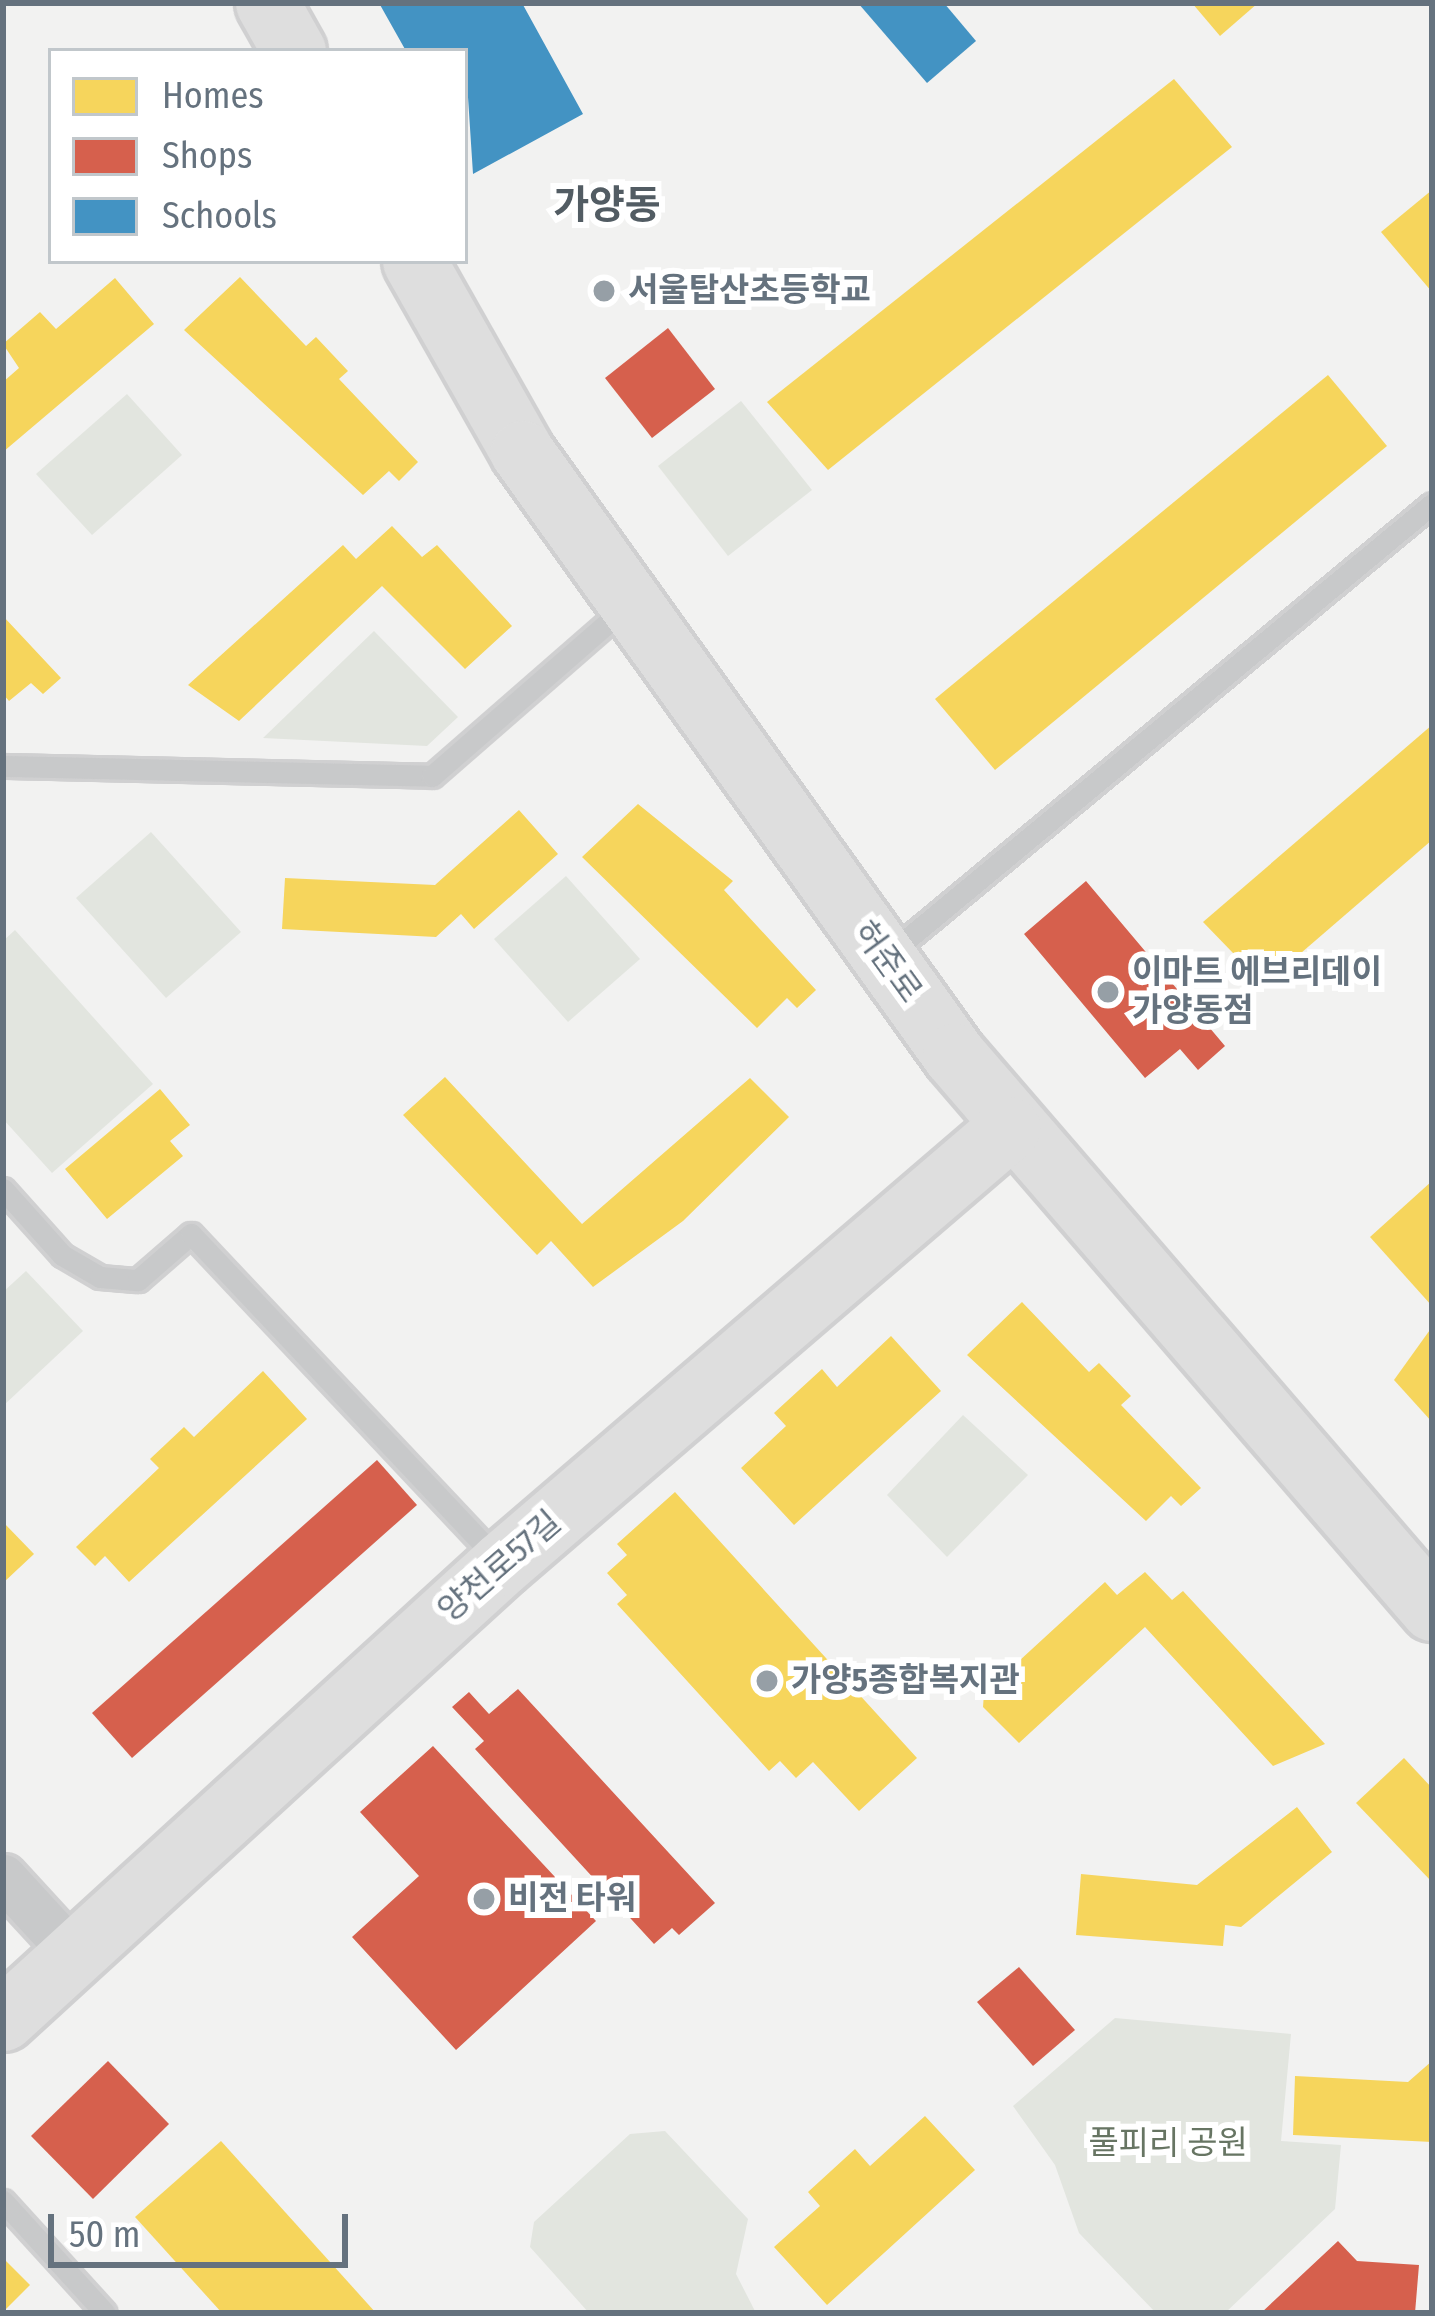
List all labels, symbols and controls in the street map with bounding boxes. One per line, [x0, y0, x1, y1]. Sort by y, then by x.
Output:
legend [48, 48, 468, 264]
text: Homes [162, 74, 264, 118]
text: Shops [162, 134, 252, 178]
district label: 가양동 [553, 182, 661, 228]
text: Schools [162, 194, 277, 238]
place label: 서울탑산초등학교 [628, 271, 871, 311]
marker: 서울탑산초등학교 [591, 278, 617, 304]
street label: 허준로 [844, 914, 930, 1010]
place label: 이마트 에브리데이 가양동점 [1132, 953, 1382, 1031]
marker: 이마트 에브리데이 가양동점 [1095, 979, 1121, 1005]
street label: 양천로57길 [431, 1503, 569, 1631]
place label: 가양5종합복지관 [791, 1661, 1020, 1701]
marker: 가양5종합복지관 [754, 1668, 780, 1694]
place label: 비전 타워 [508, 1879, 636, 1919]
marker: 비전 타워 [471, 1886, 497, 1912]
park label: 풀피리 공원 [1088, 2124, 1248, 2164]
scale bar [54, 2190, 354, 2264]
text: 50 m [69, 2213, 140, 2257]

